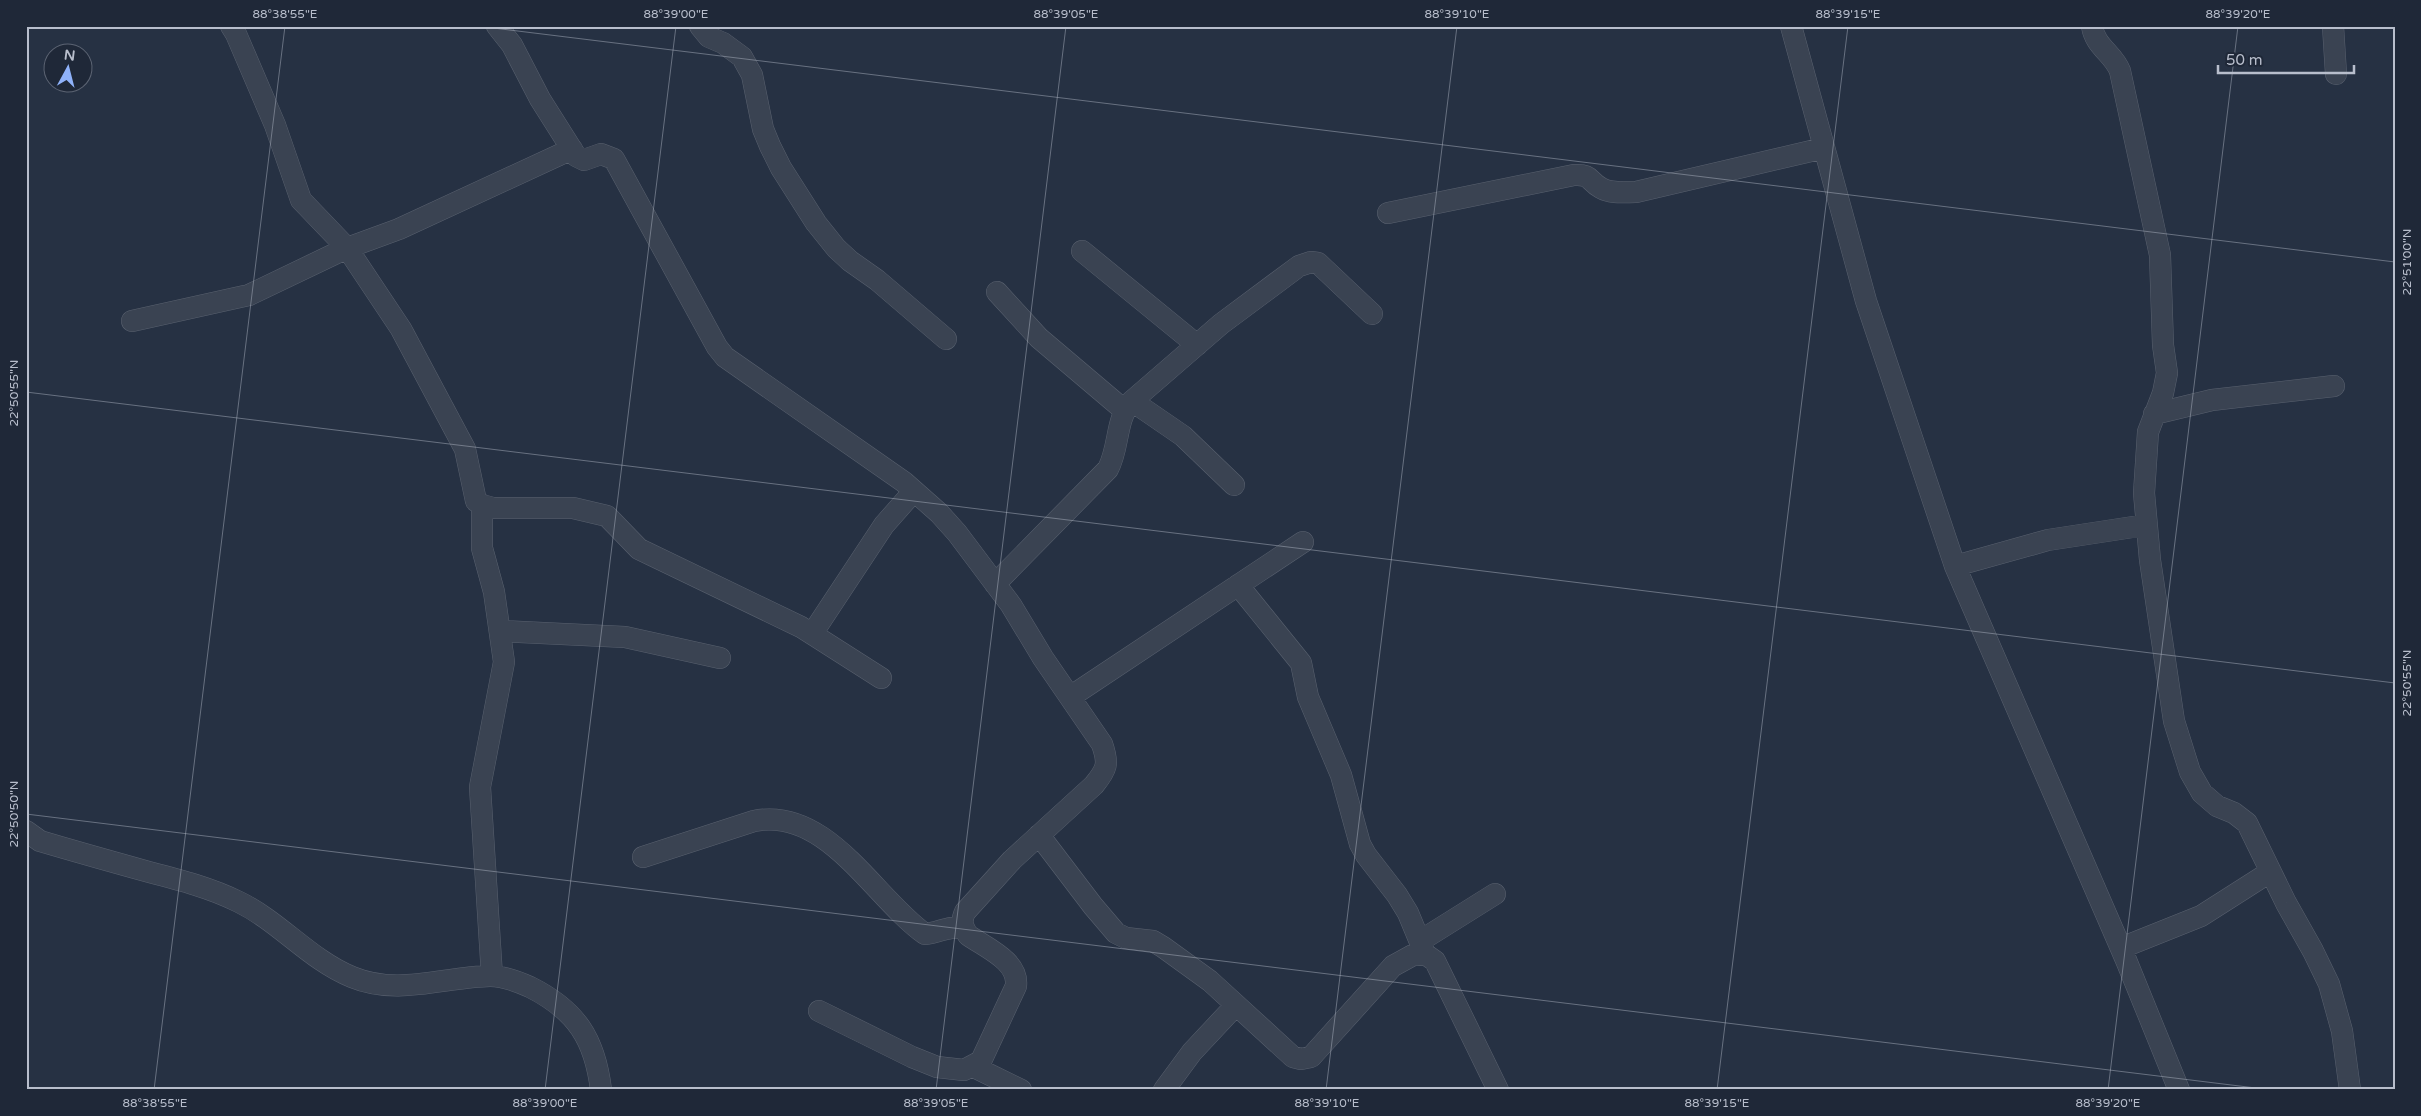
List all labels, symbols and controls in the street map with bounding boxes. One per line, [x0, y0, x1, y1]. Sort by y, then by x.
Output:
text: 88°38'55"E [252, 7, 318, 21]
text: 88°39'00"E [643, 7, 709, 21]
text: 88°39'05"E [1033, 7, 1099, 21]
text: 88°39'10"E [1424, 7, 1490, 21]
text: 88°39'15"E [1815, 7, 1881, 21]
text: 88°39'20"E [2205, 7, 2271, 21]
north arrow [42, 42, 92, 92]
scale bar [2218, 42, 2355, 74]
text: N [63, 46, 76, 65]
text: 50 m [2226, 51, 2263, 69]
text: 22°51'00"N [2400, 229, 2414, 296]
text: 22°50'55"N [7, 360, 21, 427]
text: 22°50'55"N [2400, 650, 2414, 717]
text: 22°50'50"N [7, 781, 21, 848]
text: 88°38'55"E [122, 1096, 188, 1110]
text: 88°39'00"E [512, 1096, 578, 1110]
text: 88°39'05"E [903, 1096, 969, 1110]
text: 88°39'10"E [1294, 1096, 1360, 1110]
text: 88°39'15"E [1684, 1096, 1750, 1110]
text: 88°39'20"E [2075, 1096, 2141, 1110]

